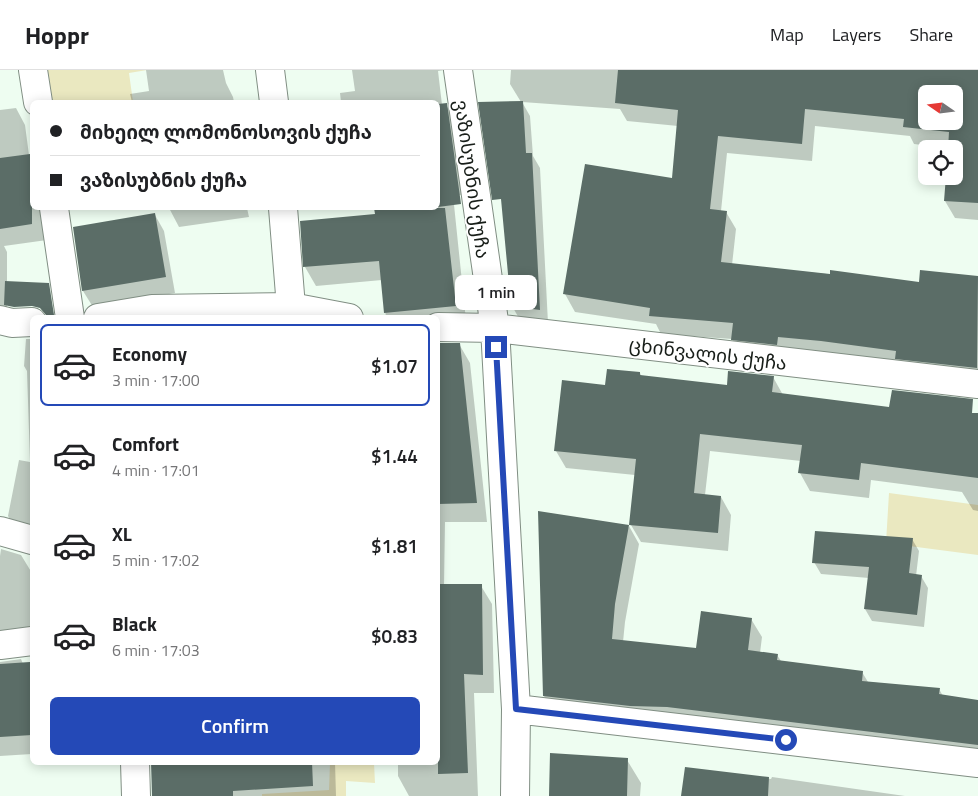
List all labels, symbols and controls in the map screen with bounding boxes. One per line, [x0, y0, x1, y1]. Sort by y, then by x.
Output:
text: Hoppr [25, 17, 89, 53]
text: Map [770, 21, 804, 48]
text: Layers [832, 21, 881, 48]
text: Share [909, 21, 953, 48]
north arrow [918, 85, 962, 130]
map controls [918, 85, 963, 185]
street label: ვაზისუბნის ქუჩა [448, 98, 498, 260]
text: მიხეილ ლომონოსოვის ქუჩა [80, 117, 372, 146]
button: locate [918, 140, 963, 185]
text: ვაზისუბნის ქუჩა [80, 165, 247, 194]
callout: 1 min [455, 274, 537, 310]
text: 1 min [477, 280, 515, 304]
street label: ცხინვალის ქუჩა [627, 329, 789, 377]
route end [485, 336, 507, 358]
text: Economy [112, 339, 187, 368]
icon: car [52, 343, 97, 388]
text: $1.07 [371, 351, 418, 380]
text: 3 min · 17:00 [112, 368, 200, 392]
text: Comfort [112, 429, 179, 458]
icon: car [52, 433, 97, 478]
text: $1.44 [371, 441, 418, 470]
text: 4 min · 17:01 [112, 458, 200, 482]
text: XL [112, 519, 132, 548]
icon: car [52, 523, 97, 568]
text: $1.81 [371, 531, 418, 560]
text: 5 min · 17:02 [112, 548, 200, 572]
text: Black [112, 609, 157, 638]
icon: car [52, 613, 97, 658]
text: $0.83 [371, 621, 418, 650]
text: 6 min · 17:03 [112, 638, 200, 662]
button: Confirm [50, 697, 420, 755]
route start [775, 729, 797, 751]

